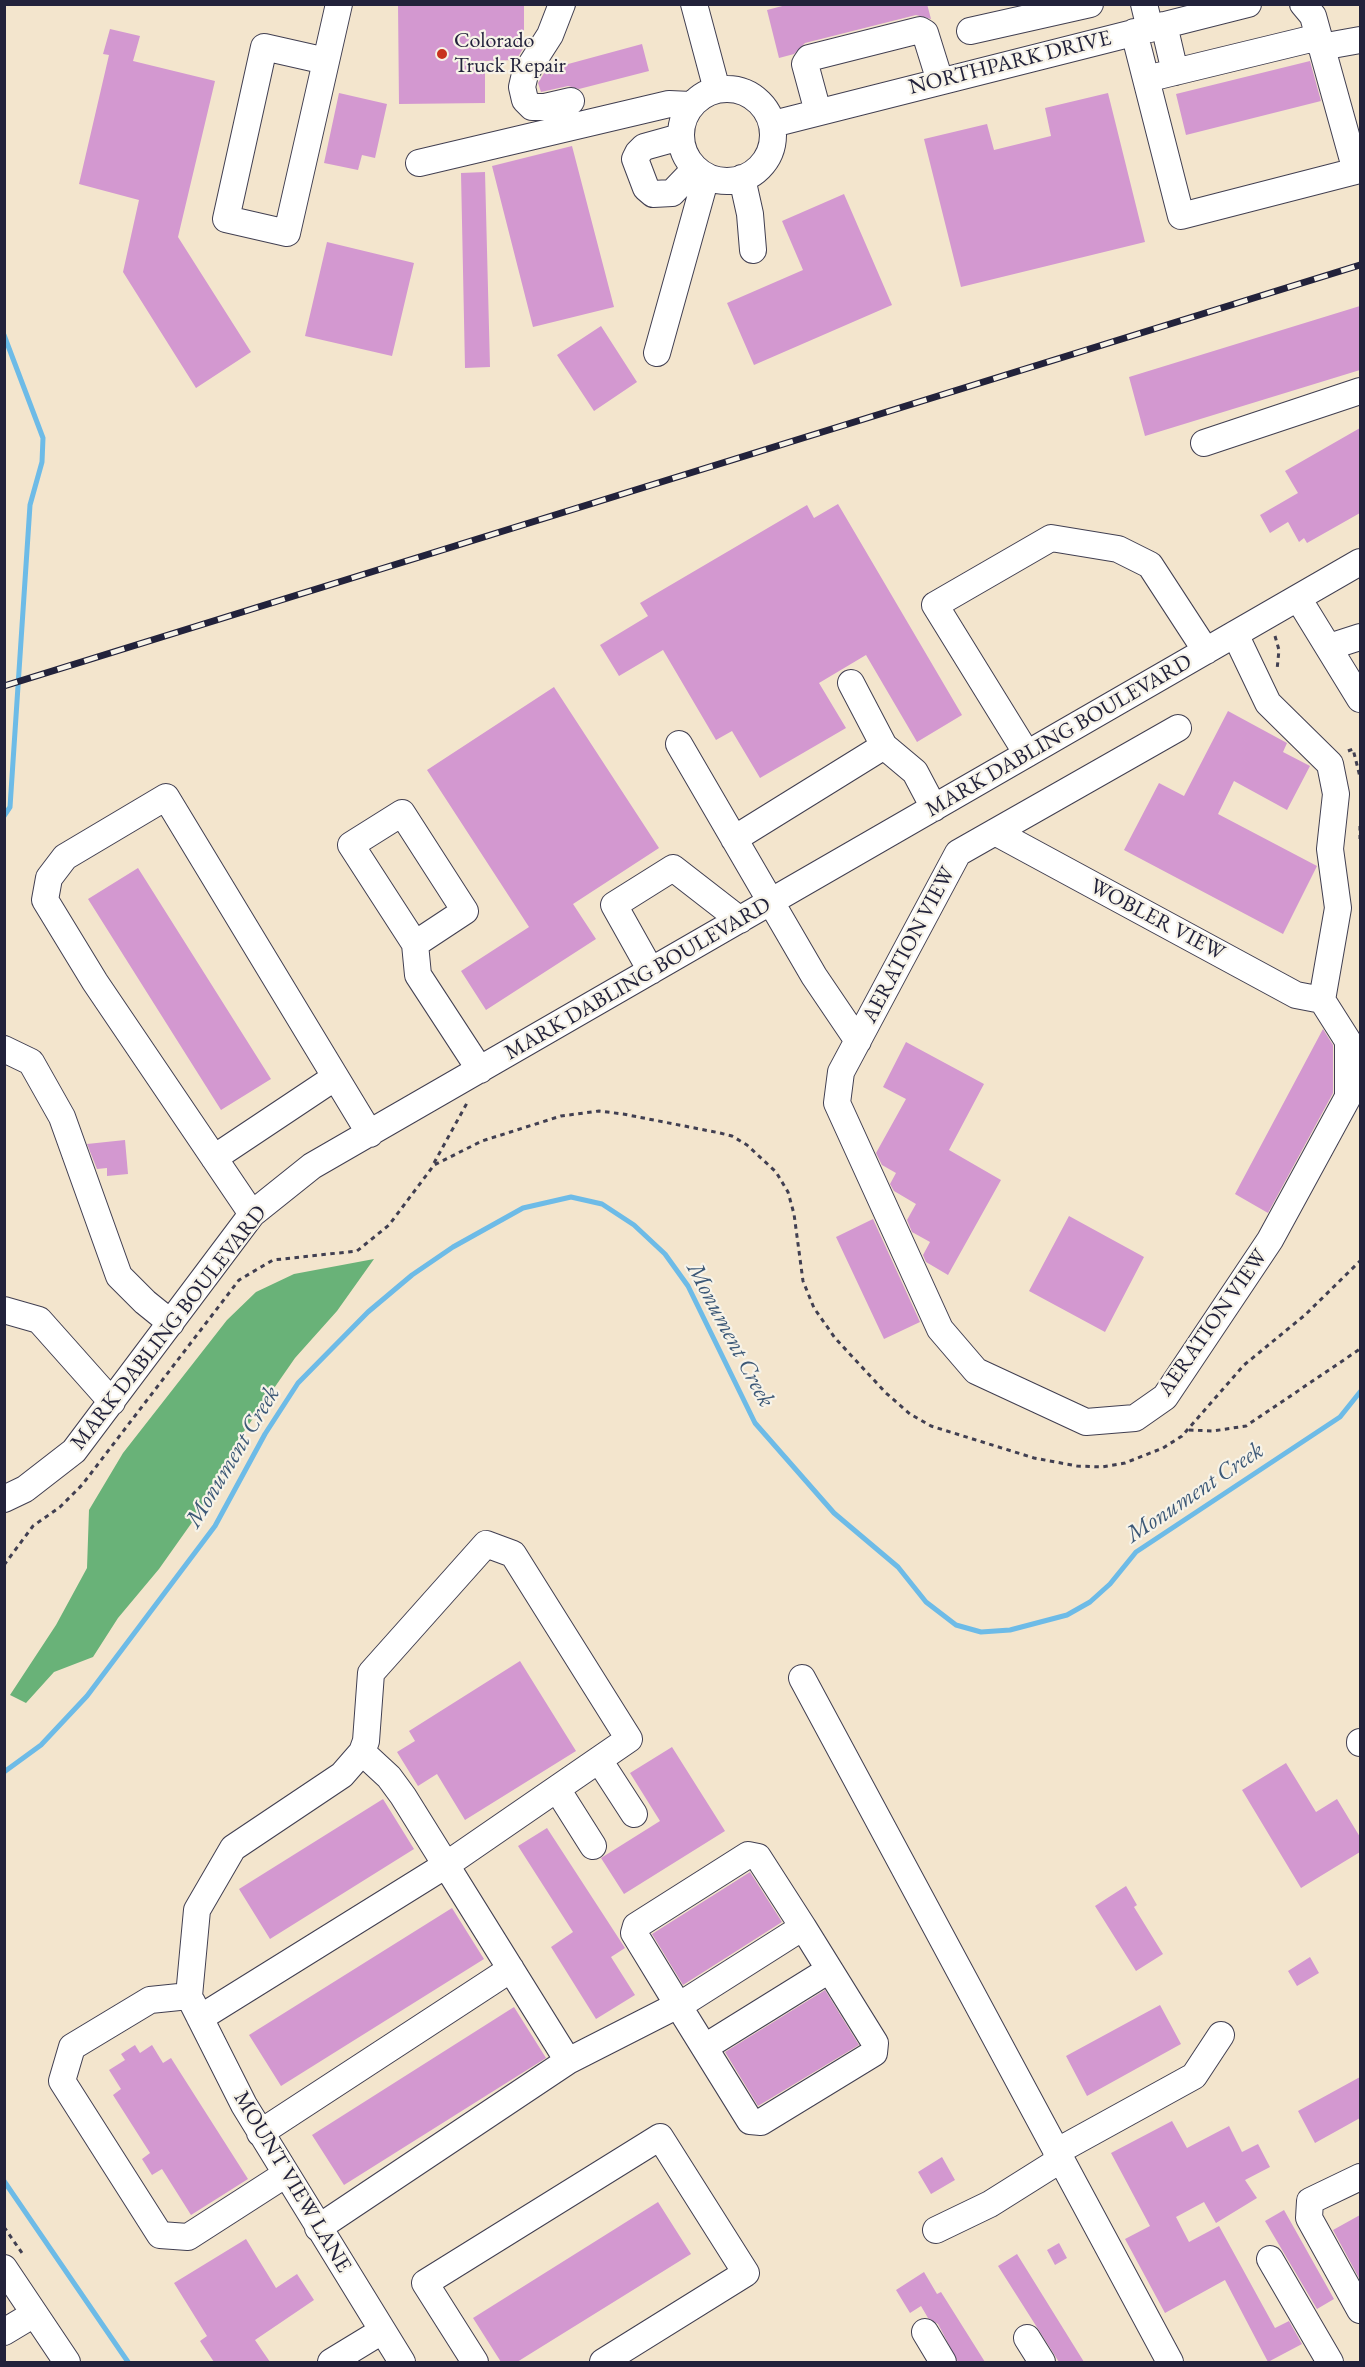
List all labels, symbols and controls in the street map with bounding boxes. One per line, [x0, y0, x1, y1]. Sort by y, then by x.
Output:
street label: NORTHPARK DRIVE [906, 25, 1114, 101]
place label: Colorado Truck Repair [454, 28, 566, 80]
marker: Colorado Truck Repair [435, 47, 449, 61]
street label: MARK DABLING BOULEVARD [921, 649, 1197, 823]
street label: AERATION VIEW [857, 862, 961, 1028]
street label: WOBLER VIEW [1085, 873, 1229, 967]
street label: MARK DABLING BOULEVARD [500, 892, 776, 1066]
street label: MARK DABLING BOULEVARD [65, 1200, 273, 1456]
street label: AERATION VIEW [1153, 1245, 1273, 1401]
water label: Monument Creek [680, 1258, 780, 1412]
water label: Monument Creek [179, 1381, 287, 1533]
water label: Monument Creek [1121, 1436, 1269, 1550]
street label: MOUNT VIEW LANE [227, 2087, 357, 2277]

